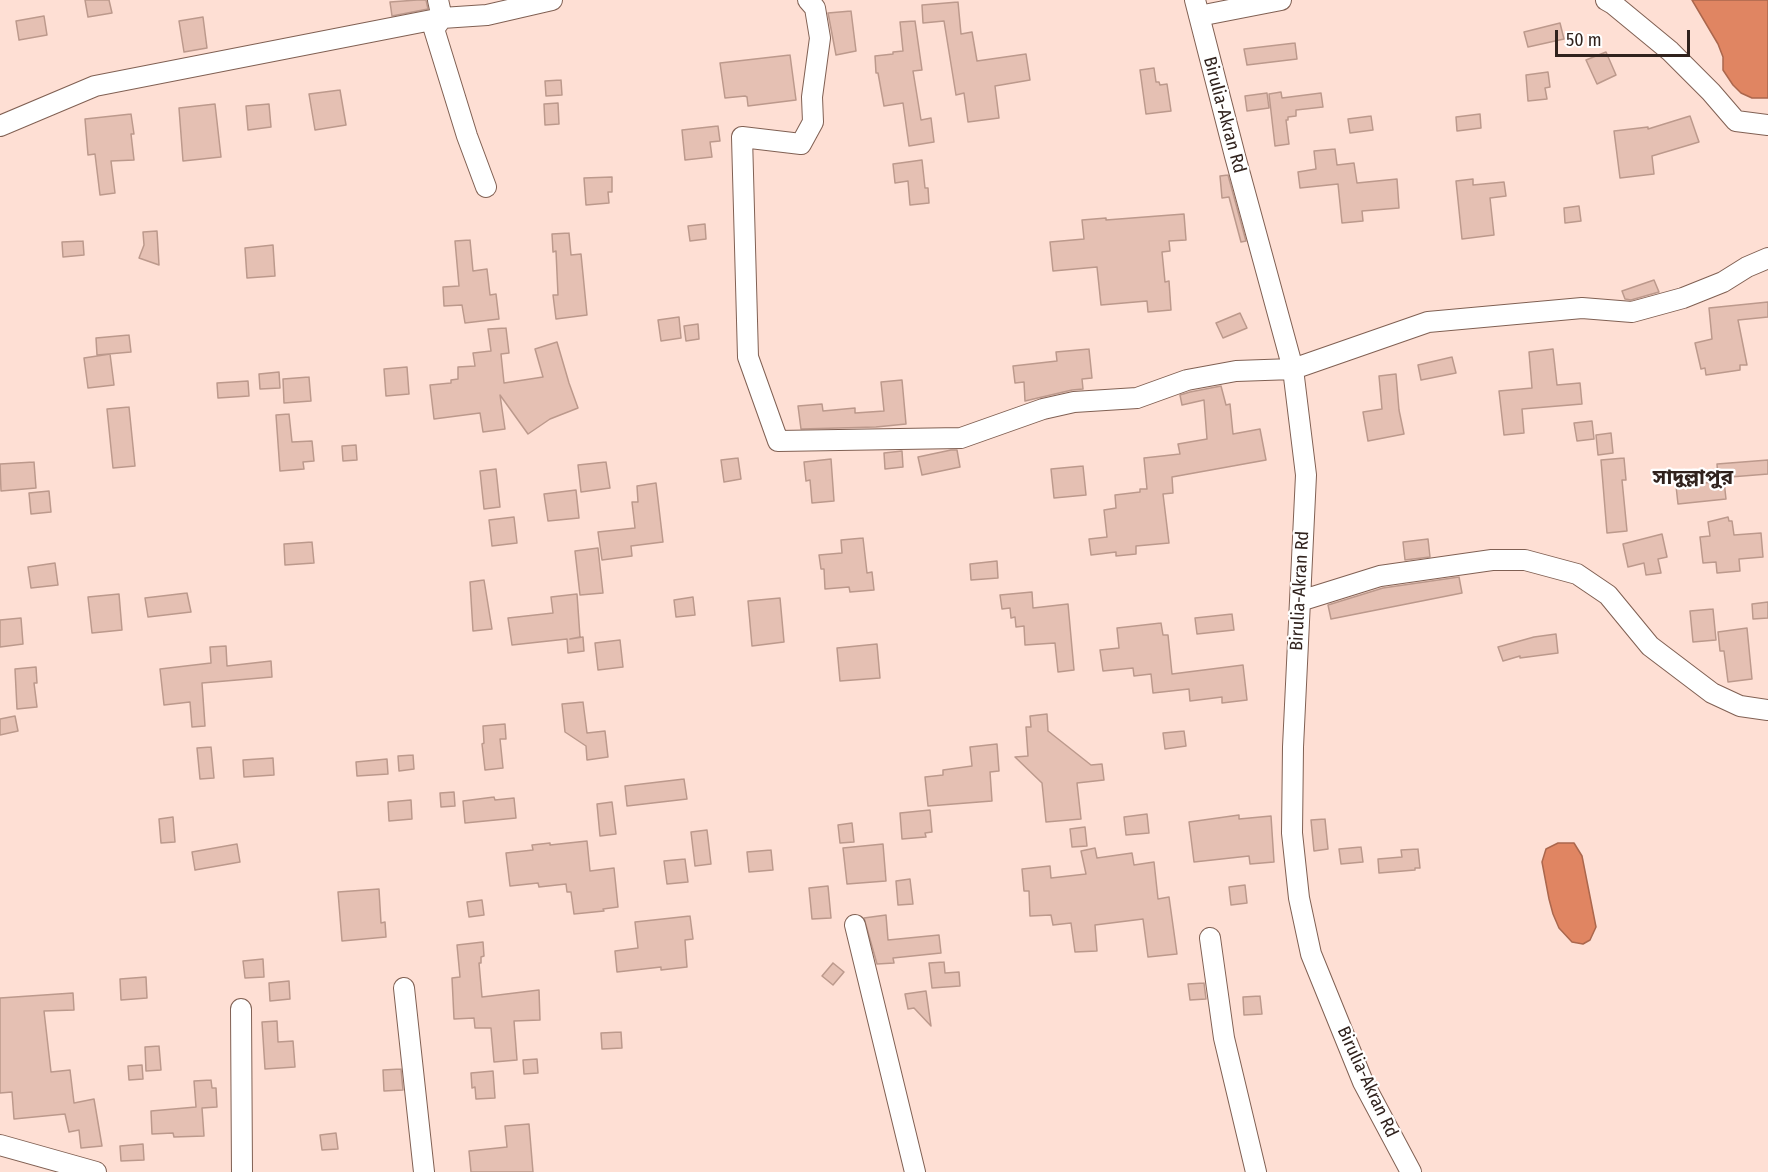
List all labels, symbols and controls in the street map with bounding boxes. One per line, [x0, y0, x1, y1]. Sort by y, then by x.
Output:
scale bar [1558, 18, 1693, 56]
text: 50 m [1566, 29, 1602, 51]
street label: Birulia-Akran Rd [1198, 54, 1250, 176]
district label: সাদুল্লাপুর [1653, 465, 1733, 491]
street label: Birulia-Akran Rd [1286, 531, 1314, 651]
street label: Birulia-Akran Rd [1332, 1023, 1402, 1141]

